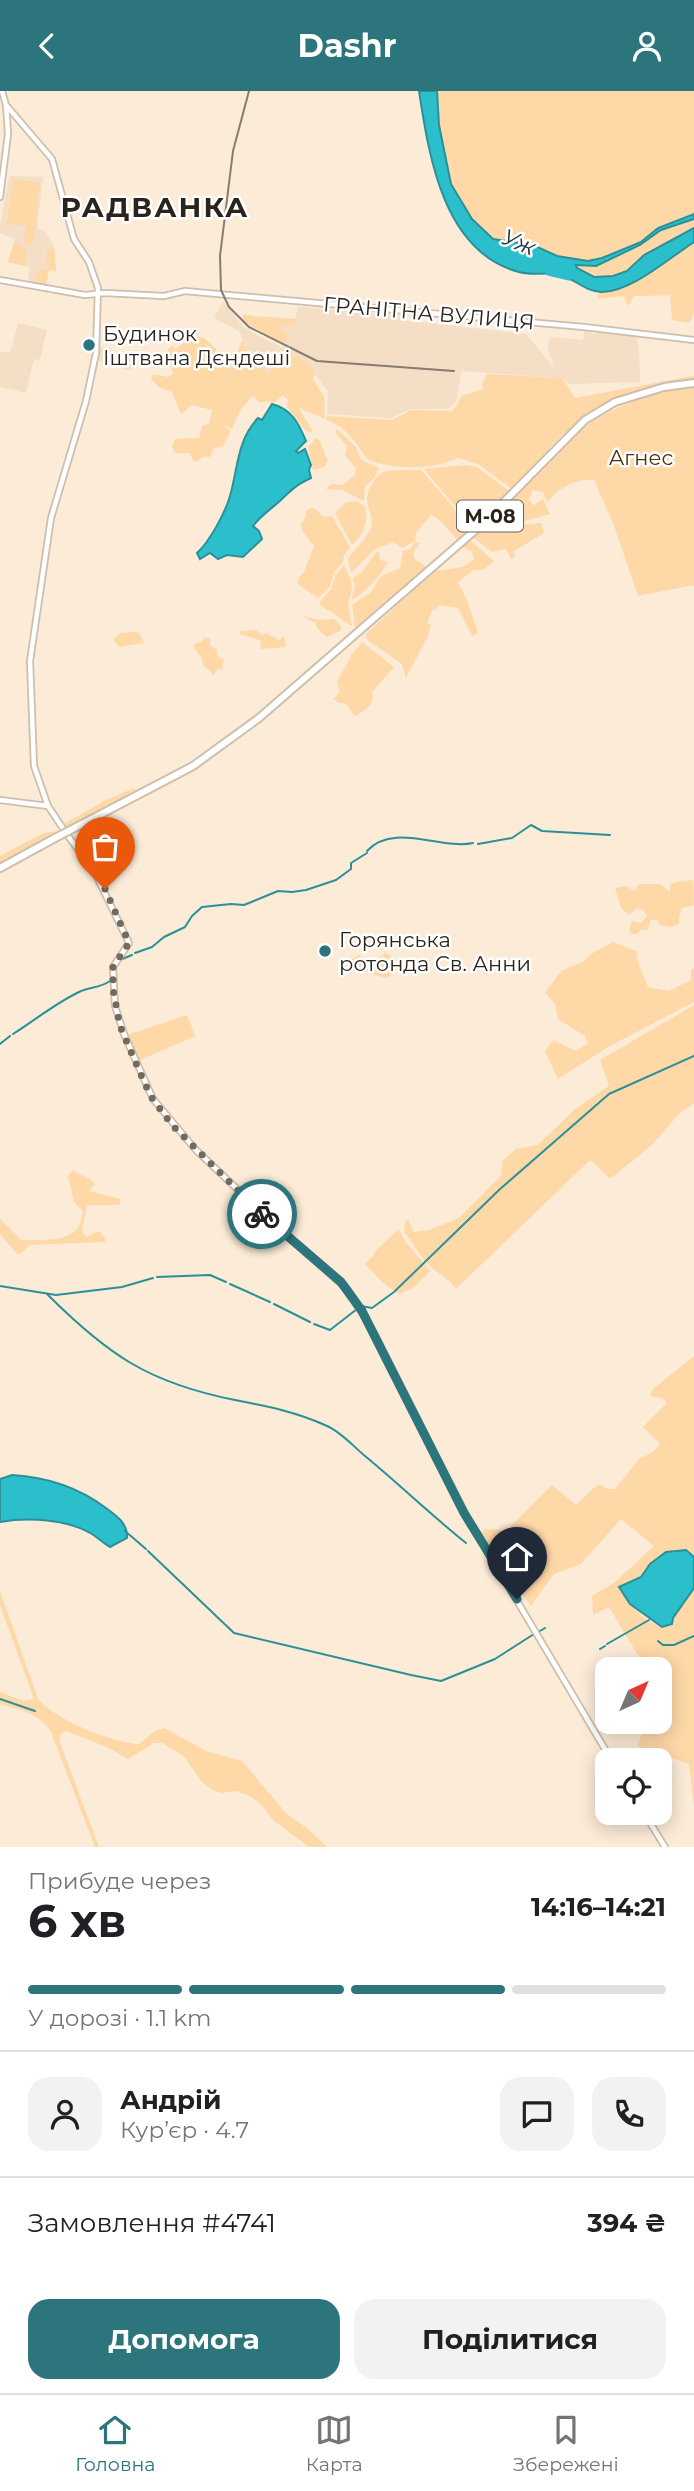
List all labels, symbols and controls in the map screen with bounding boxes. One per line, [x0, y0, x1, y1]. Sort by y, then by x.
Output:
text: Dashr [297, 26, 397, 65]
icon: back [28, 27, 66, 65]
icon: person [628, 27, 666, 65]
district label: РАДВАНКА [61, 190, 249, 224]
water label: Уж [498, 223, 541, 262]
street label: ГРАНІТНА ВУЛИЦЯ [322, 291, 536, 335]
place label: Будинок Іштвана Дєндеші [103, 321, 290, 370]
marker: Будинок Іштвана Дєндеші [81, 337, 97, 353]
park label: Агнес [609, 445, 673, 470]
road number: М-08 [457, 501, 523, 531]
pin [75, 817, 135, 889]
icon: bag [86, 828, 124, 866]
place label: Горянська ротонда Св. Анни [339, 927, 531, 976]
marker: Горянська ротонда Св. Анни [317, 943, 333, 959]
courier [227, 1179, 297, 1249]
icon: bike [243, 1195, 281, 1233]
pin [487, 1527, 547, 1599]
icon: home [498, 1538, 536, 1576]
north arrow [595, 1657, 672, 1734]
map controls [595, 1657, 672, 1825]
button: locate [595, 1748, 672, 1825]
text: Прибуде через [28, 1867, 211, 1895]
text: 14:16–14:21 [531, 1891, 666, 1923]
text: 6 хв [28, 1892, 126, 1949]
text: У дорозі · 1.1 km [28, 2004, 211, 2032]
button: person [28, 2077, 102, 2151]
button: chat [500, 2077, 574, 2151]
button: phone [592, 2077, 666, 2151]
text: Андрій [120, 2084, 221, 2116]
text: Кур’єр · 4.7 [120, 2116, 249, 2144]
text: Замовлення #4741 [28, 2207, 276, 2239]
text: 394 ₴ [587, 2207, 666, 2239]
button: Допомога [28, 2299, 340, 2379]
button: Поділитися [354, 2299, 666, 2379]
tab: Головна [75, 2411, 155, 2476]
tab: Карта [306, 2411, 363, 2476]
tab: Збережені [513, 2411, 619, 2476]

